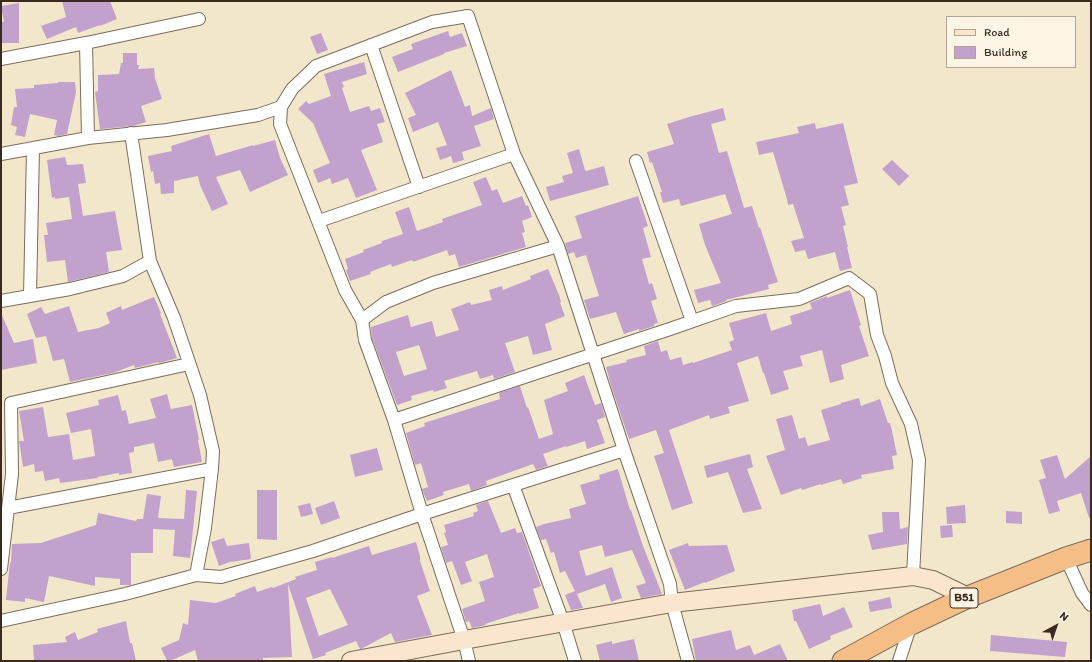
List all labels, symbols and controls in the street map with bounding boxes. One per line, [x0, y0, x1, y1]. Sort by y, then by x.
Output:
legend [946, 16, 1076, 68]
text: Road [984, 25, 1010, 39]
text: Building [984, 45, 1027, 59]
road number: B51 [950, 588, 978, 608]
north arrow [1036, 606, 1076, 646]
text: N [1057, 609, 1071, 624]

